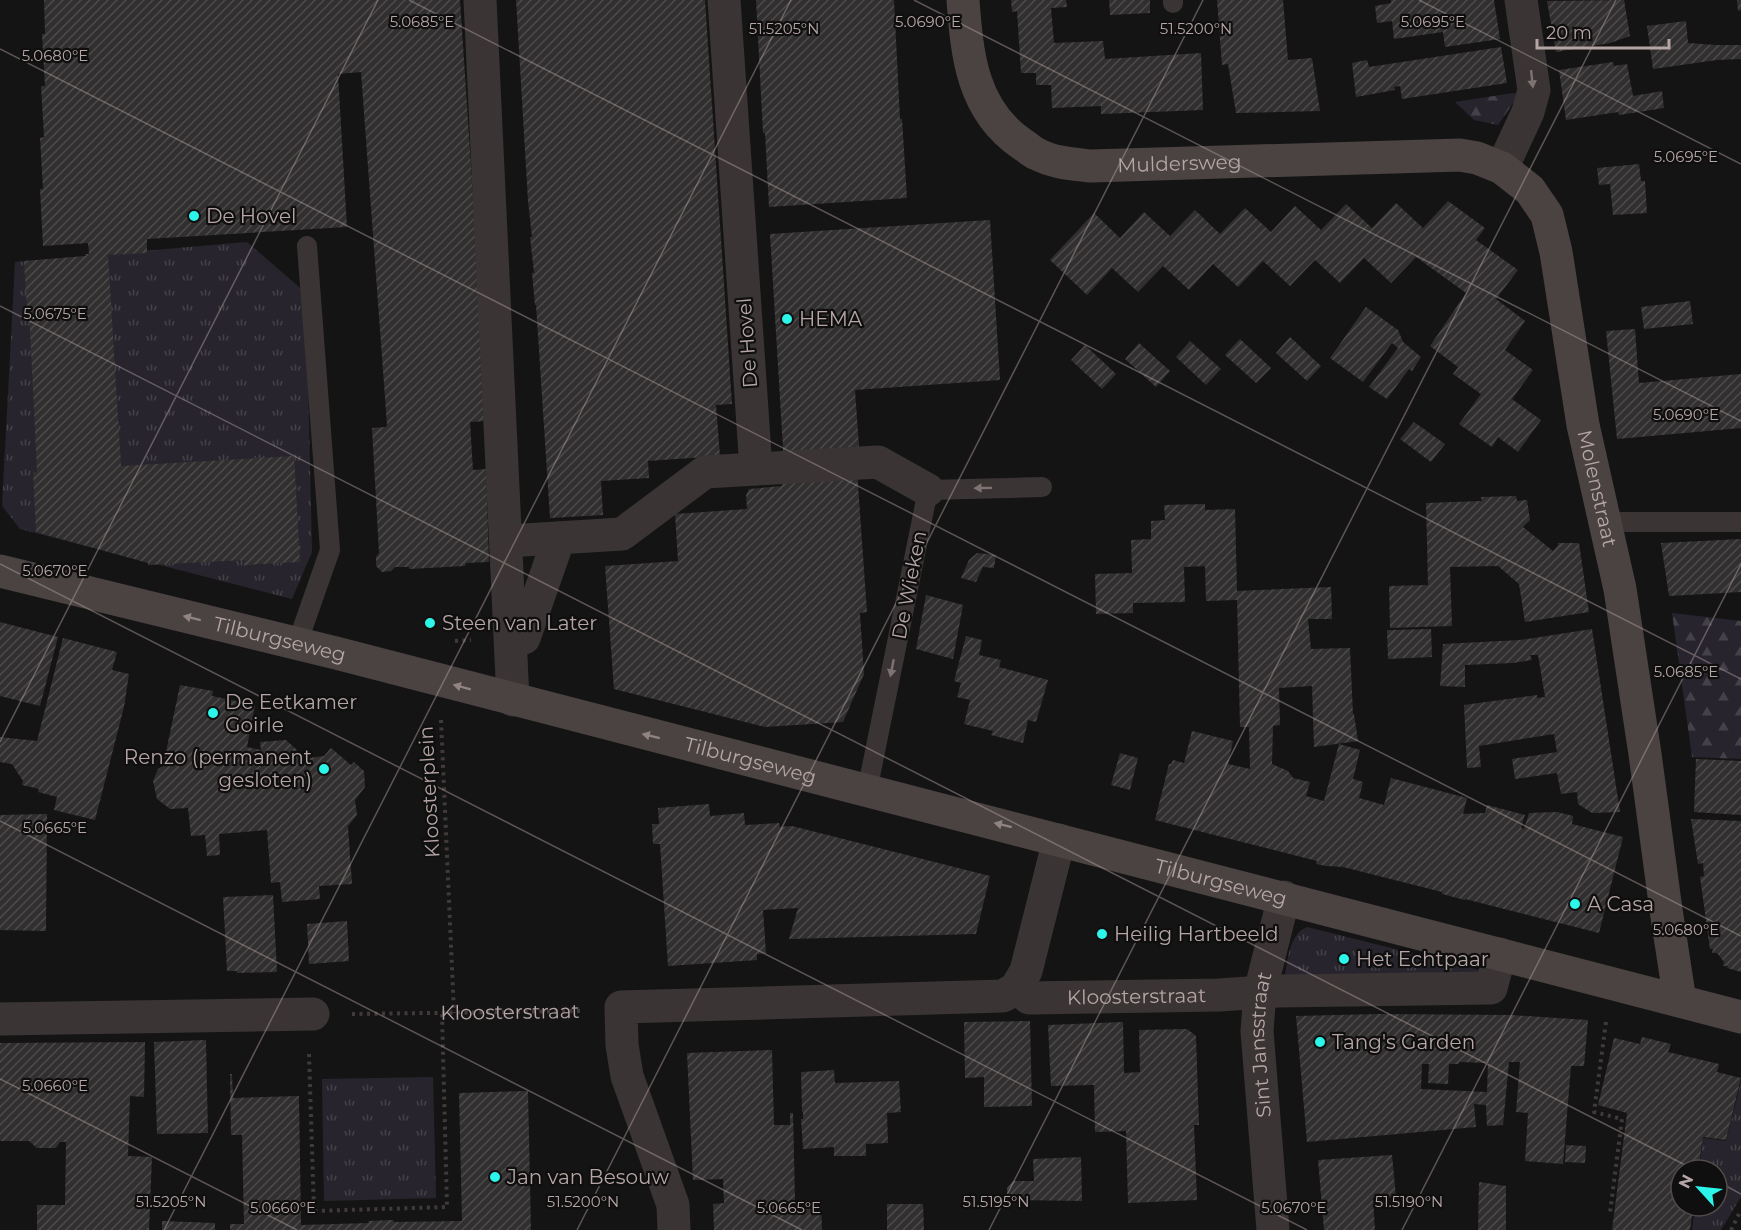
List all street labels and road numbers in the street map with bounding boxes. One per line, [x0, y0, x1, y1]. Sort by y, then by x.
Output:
street label: Muldersweg [1117, 150, 1242, 177]
street label: De Hovel [732, 297, 762, 389]
street label: Molenstraat [1572, 428, 1622, 549]
street label: De Wieken [887, 529, 931, 641]
street label: Tilburgseweg [211, 612, 349, 667]
street label: Kloosterplein [414, 725, 444, 859]
street label: Tilburgseweg [682, 732, 819, 789]
street label: Tilburgseweg [1152, 854, 1290, 911]
street label: Sint Jansstraat [1245, 969, 1277, 1119]
street label: Kloosterstraat [1067, 983, 1206, 1009]
street label: Kloosterstraat [440, 999, 580, 1025]

